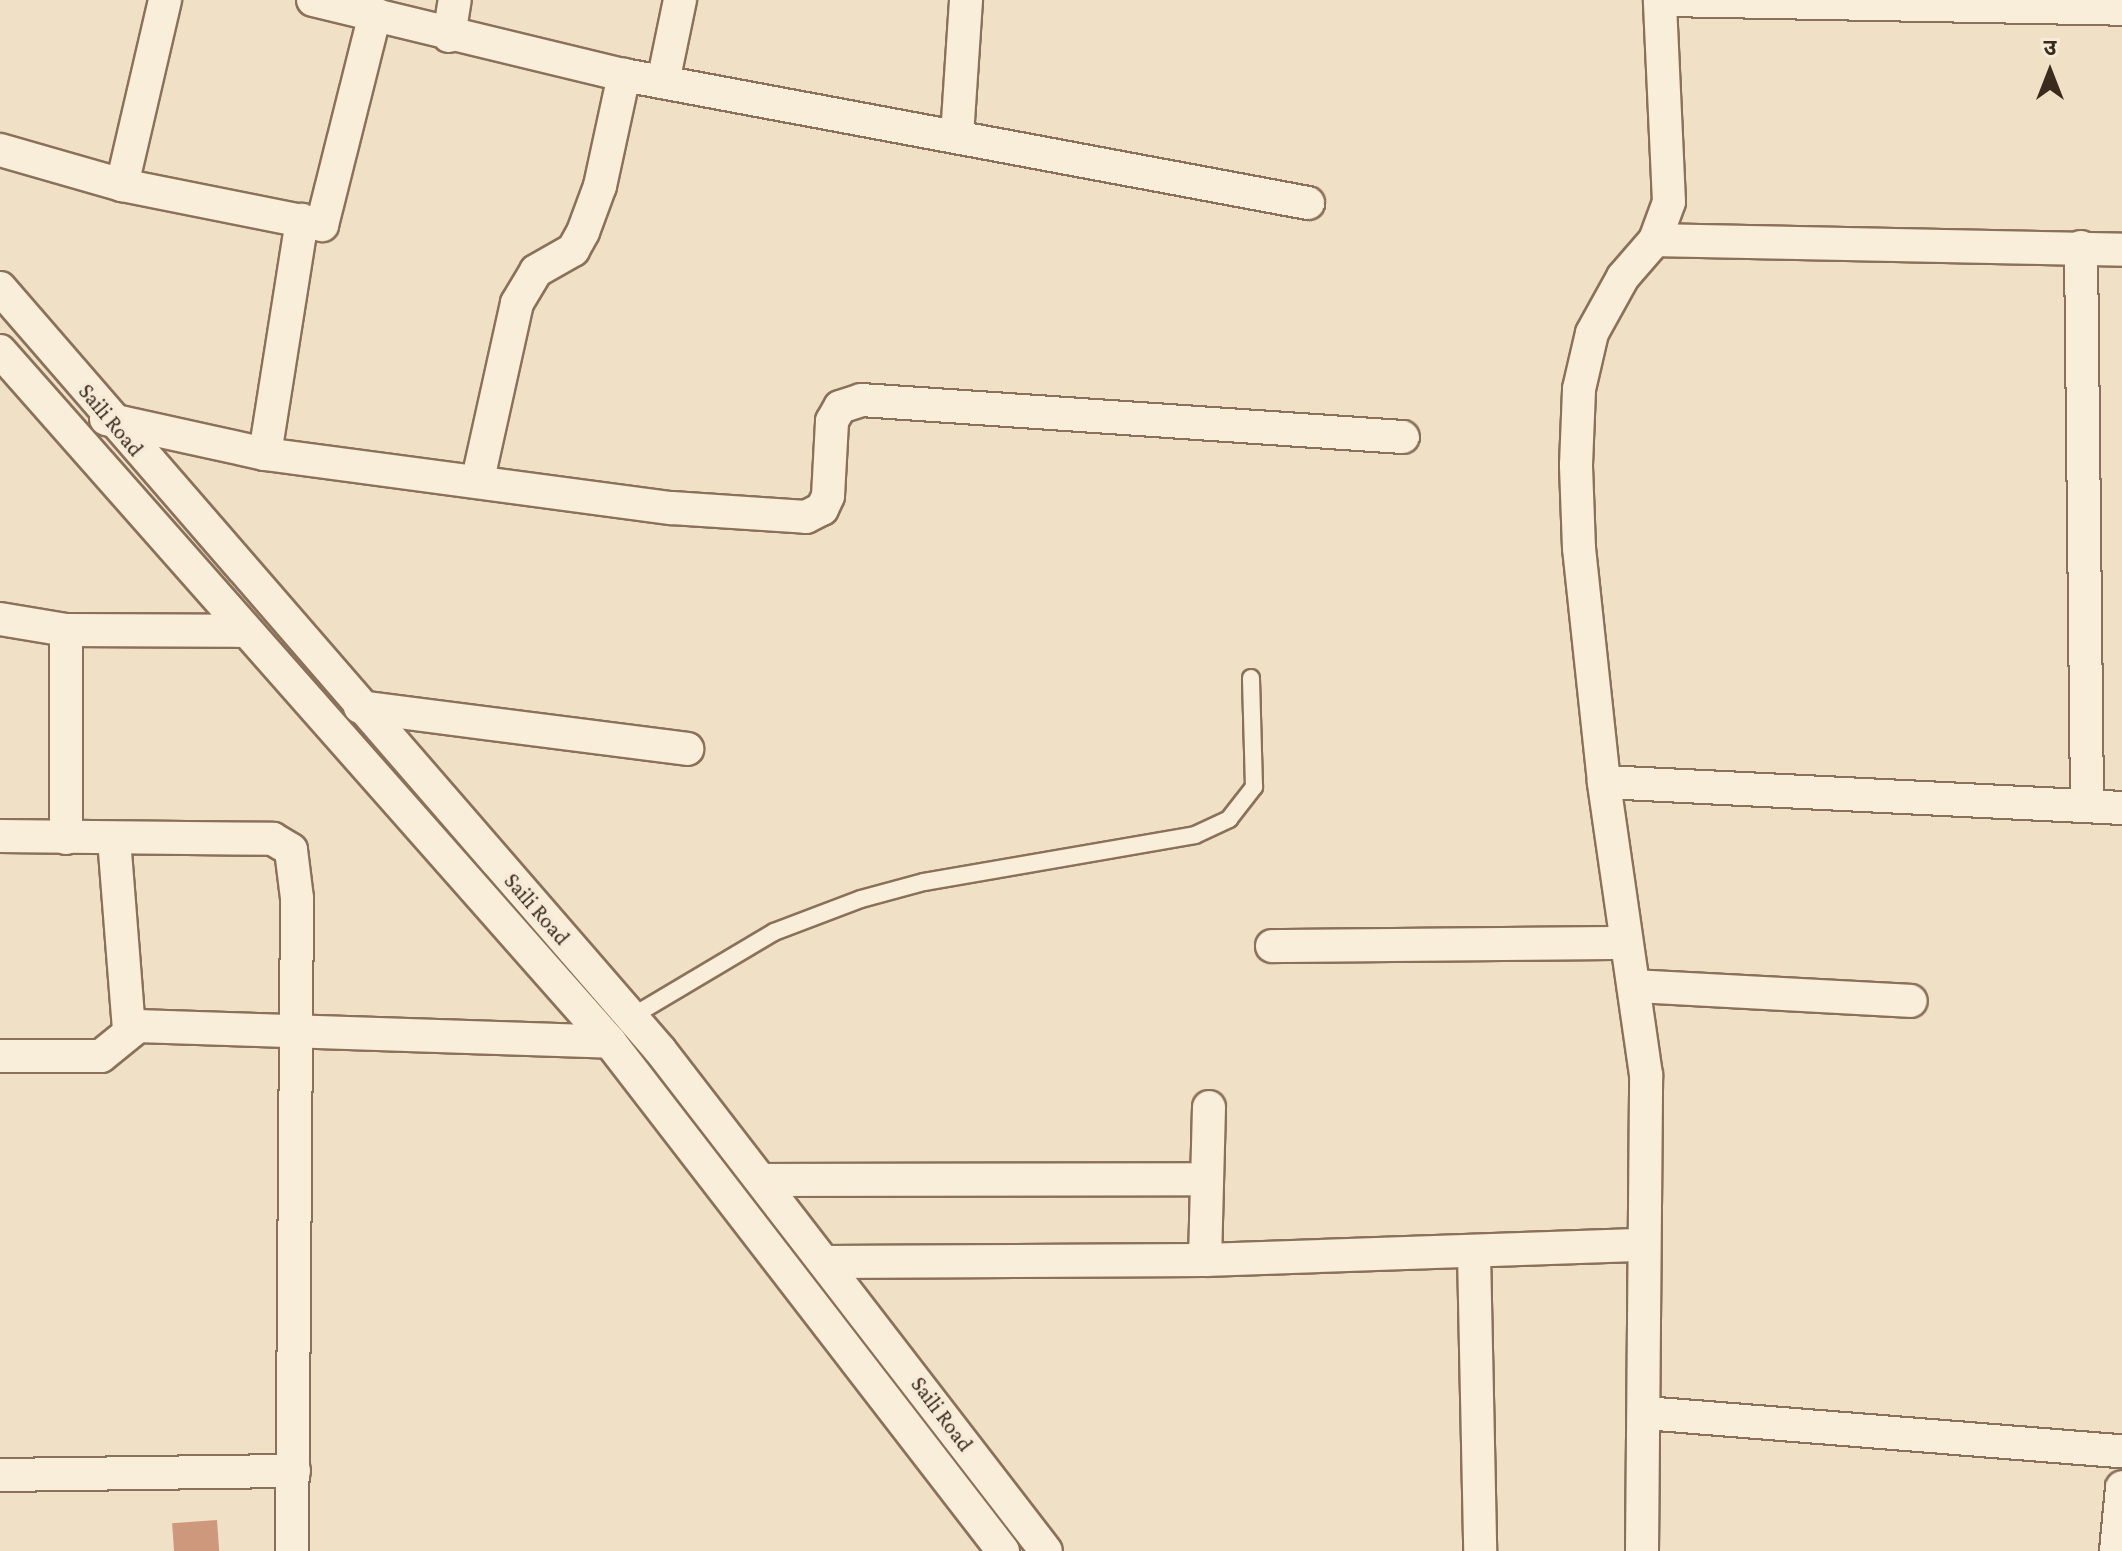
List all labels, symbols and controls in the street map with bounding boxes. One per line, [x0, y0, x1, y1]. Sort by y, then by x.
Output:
north arrow [2010, 32, 2090, 112]
text: उ [2044, 35, 2056, 60]
street label: Saili Road [73, 378, 149, 462]
street label: Saili Road [499, 868, 575, 950]
street label: Saili Road [905, 1372, 979, 1456]

